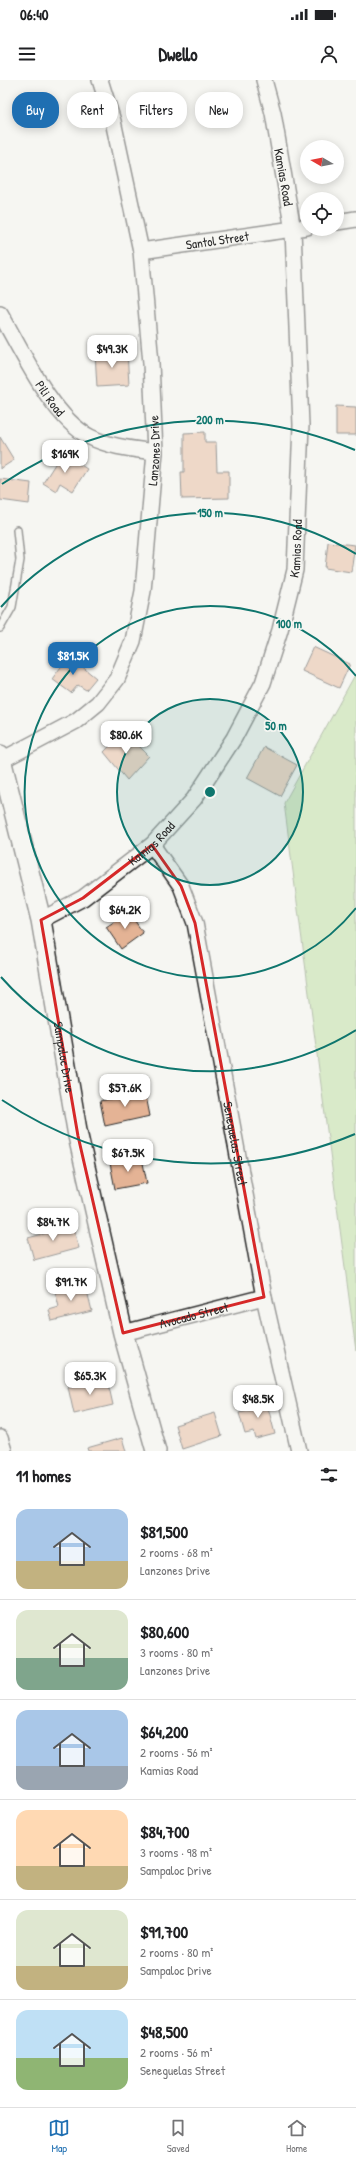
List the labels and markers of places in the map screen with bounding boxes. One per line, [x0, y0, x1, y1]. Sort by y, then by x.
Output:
pin: $49.3K [79, 335, 145, 369]
pin: $169K [37, 440, 93, 474]
pin: $81.5K [40, 642, 106, 676]
pin: $80.6K [93, 721, 159, 755]
centre of rings [203, 785, 217, 799]
pin: $64.2K [92, 896, 158, 930]
pin: $57.6K [92, 1074, 158, 1108]
pin: $67.5K [95, 1139, 161, 1173]
pin: $84.7K [20, 1208, 86, 1242]
pin: $91.7K [38, 1268, 104, 1302]
pin: $65.3K [57, 1362, 123, 1396]
pin: $48.5K [225, 1385, 291, 1419]

